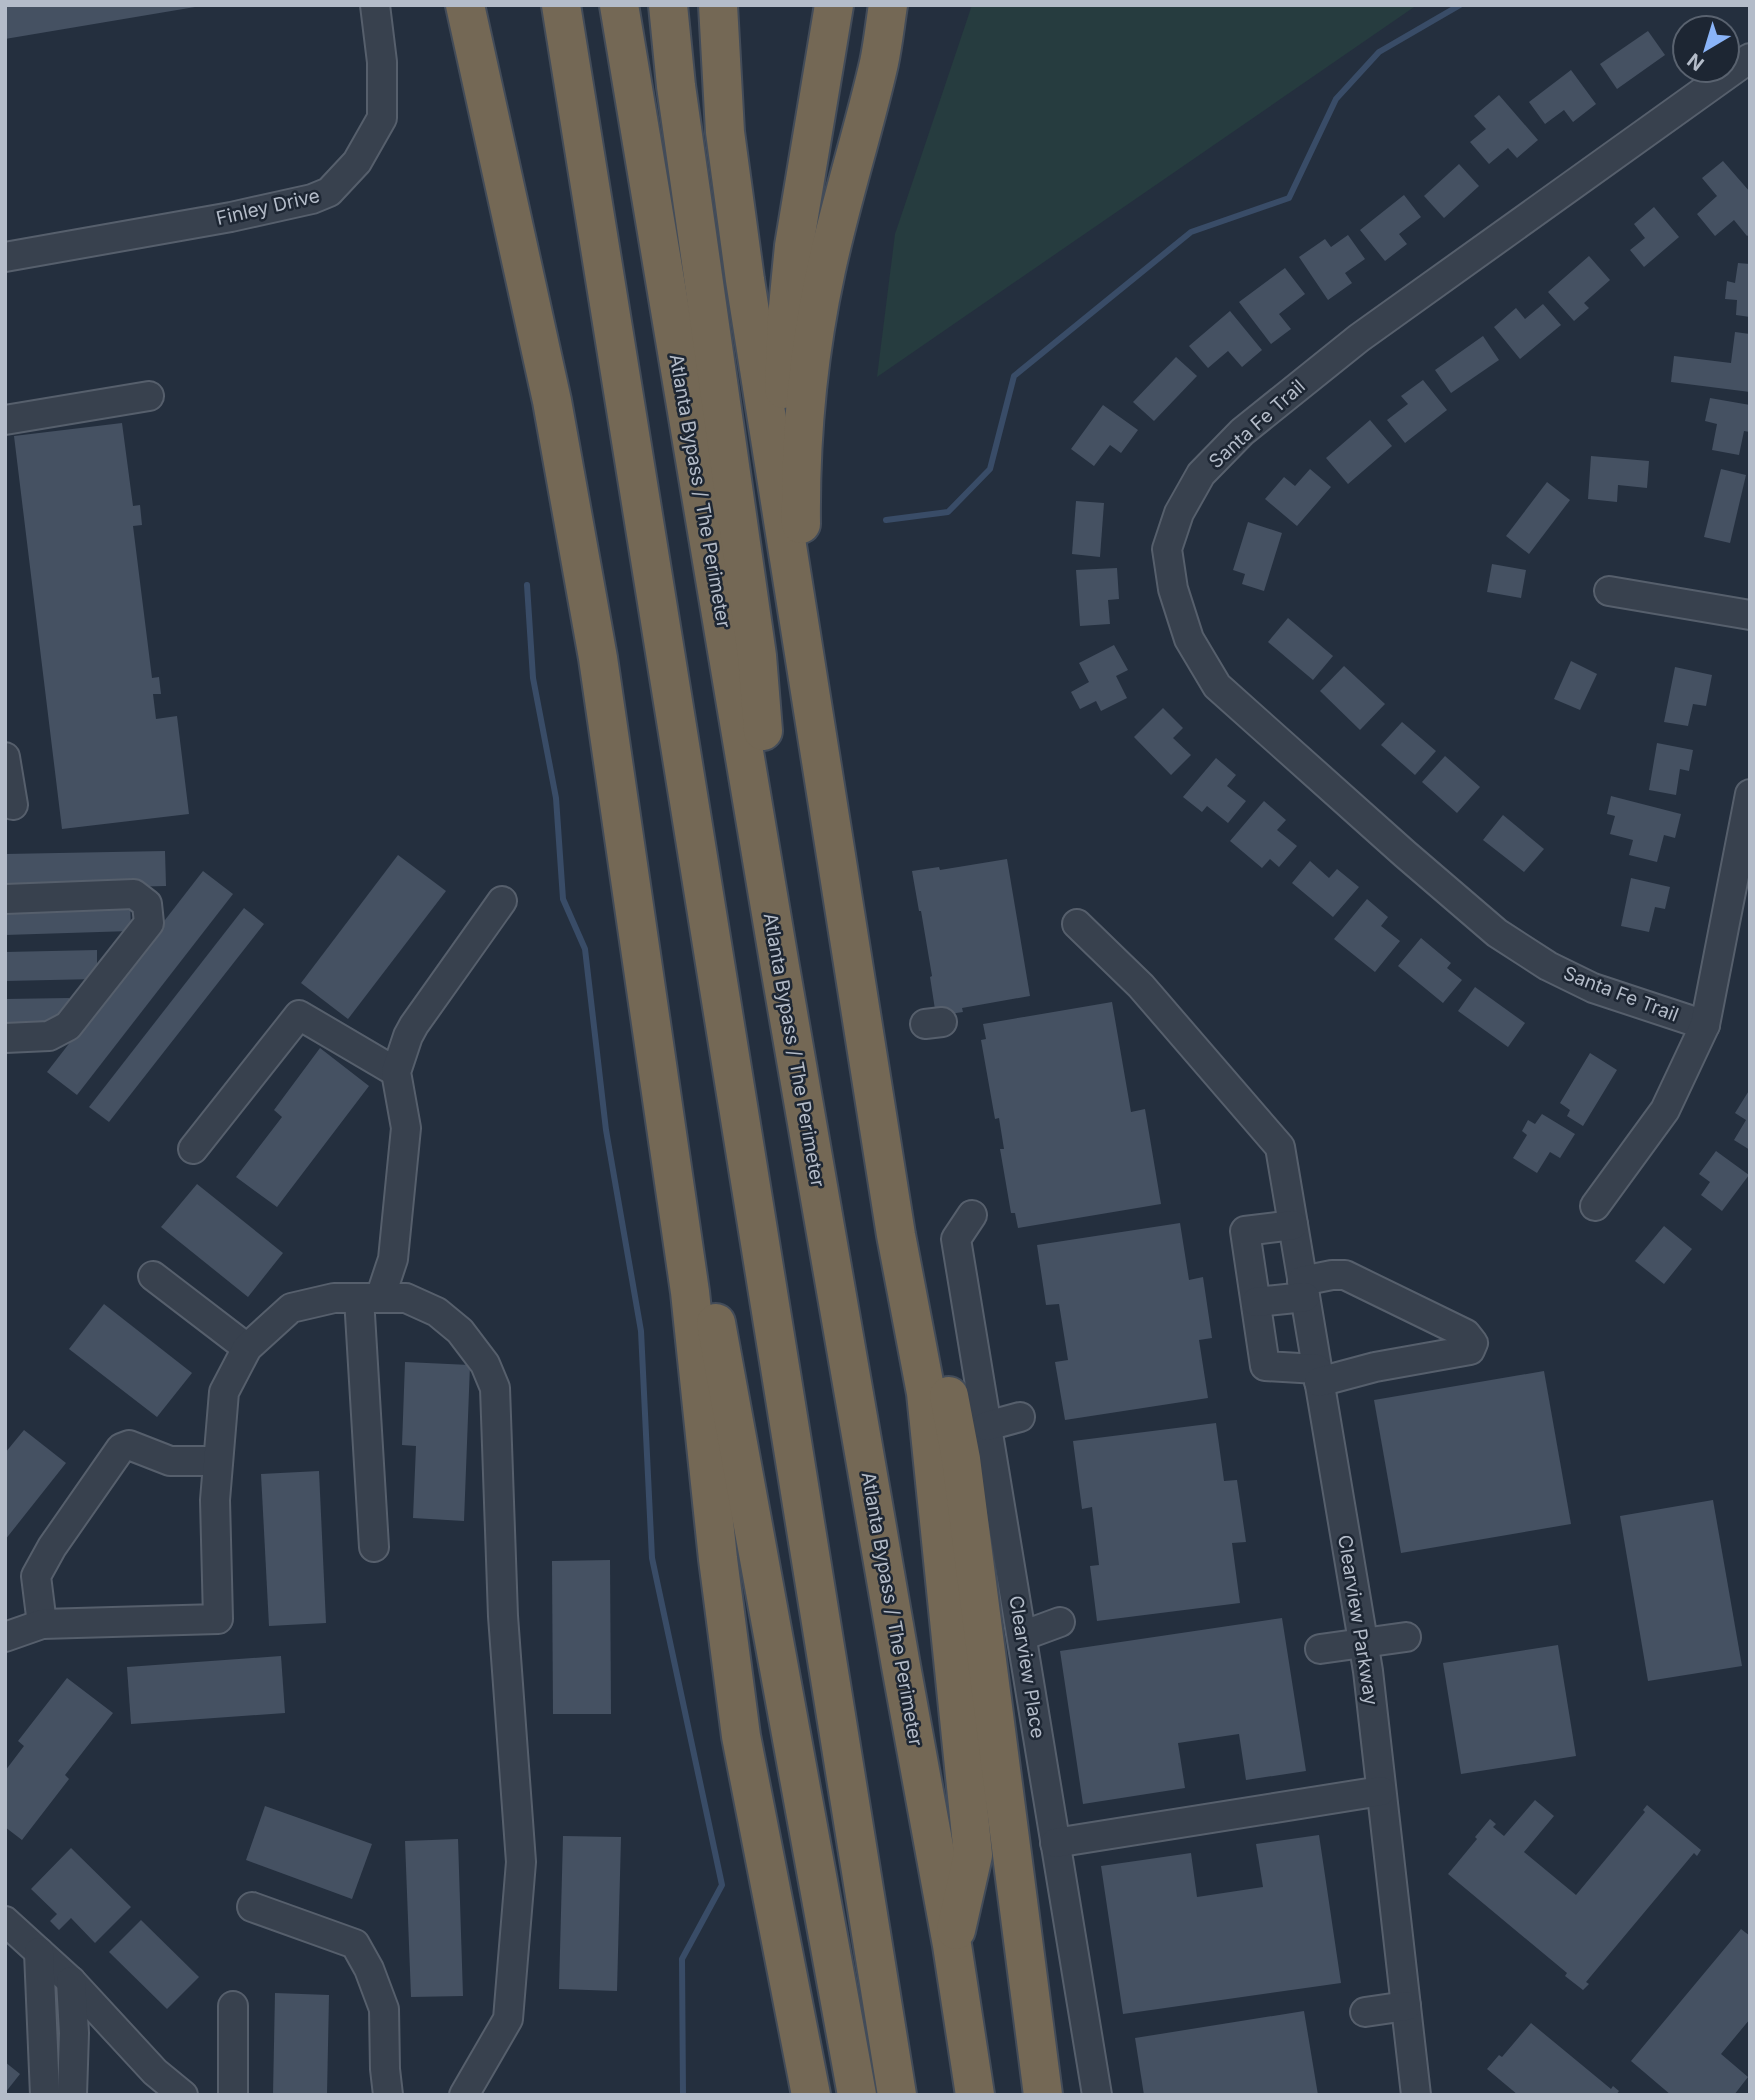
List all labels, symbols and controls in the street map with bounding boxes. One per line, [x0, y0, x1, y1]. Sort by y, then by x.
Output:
north arrow [1671, 14, 1741, 84]
text: N [1683, 48, 1709, 76]
street label: Finley Drive [214, 184, 322, 230]
street label: Atlanta Bypass / The Perimeter [665, 352, 735, 630]
street label: Santa Fe Trail [1204, 375, 1310, 473]
street label: Atlanta Bypass / The Perimeter [759, 911, 829, 1189]
street label: Santa Fe Trail [1560, 961, 1682, 1027]
street label: Atlanta Bypass / The Perimeter [857, 1470, 927, 1748]
street label: Clearview Parkway [1333, 1533, 1383, 1707]
street label: Clearview Place [1004, 1594, 1050, 1740]

